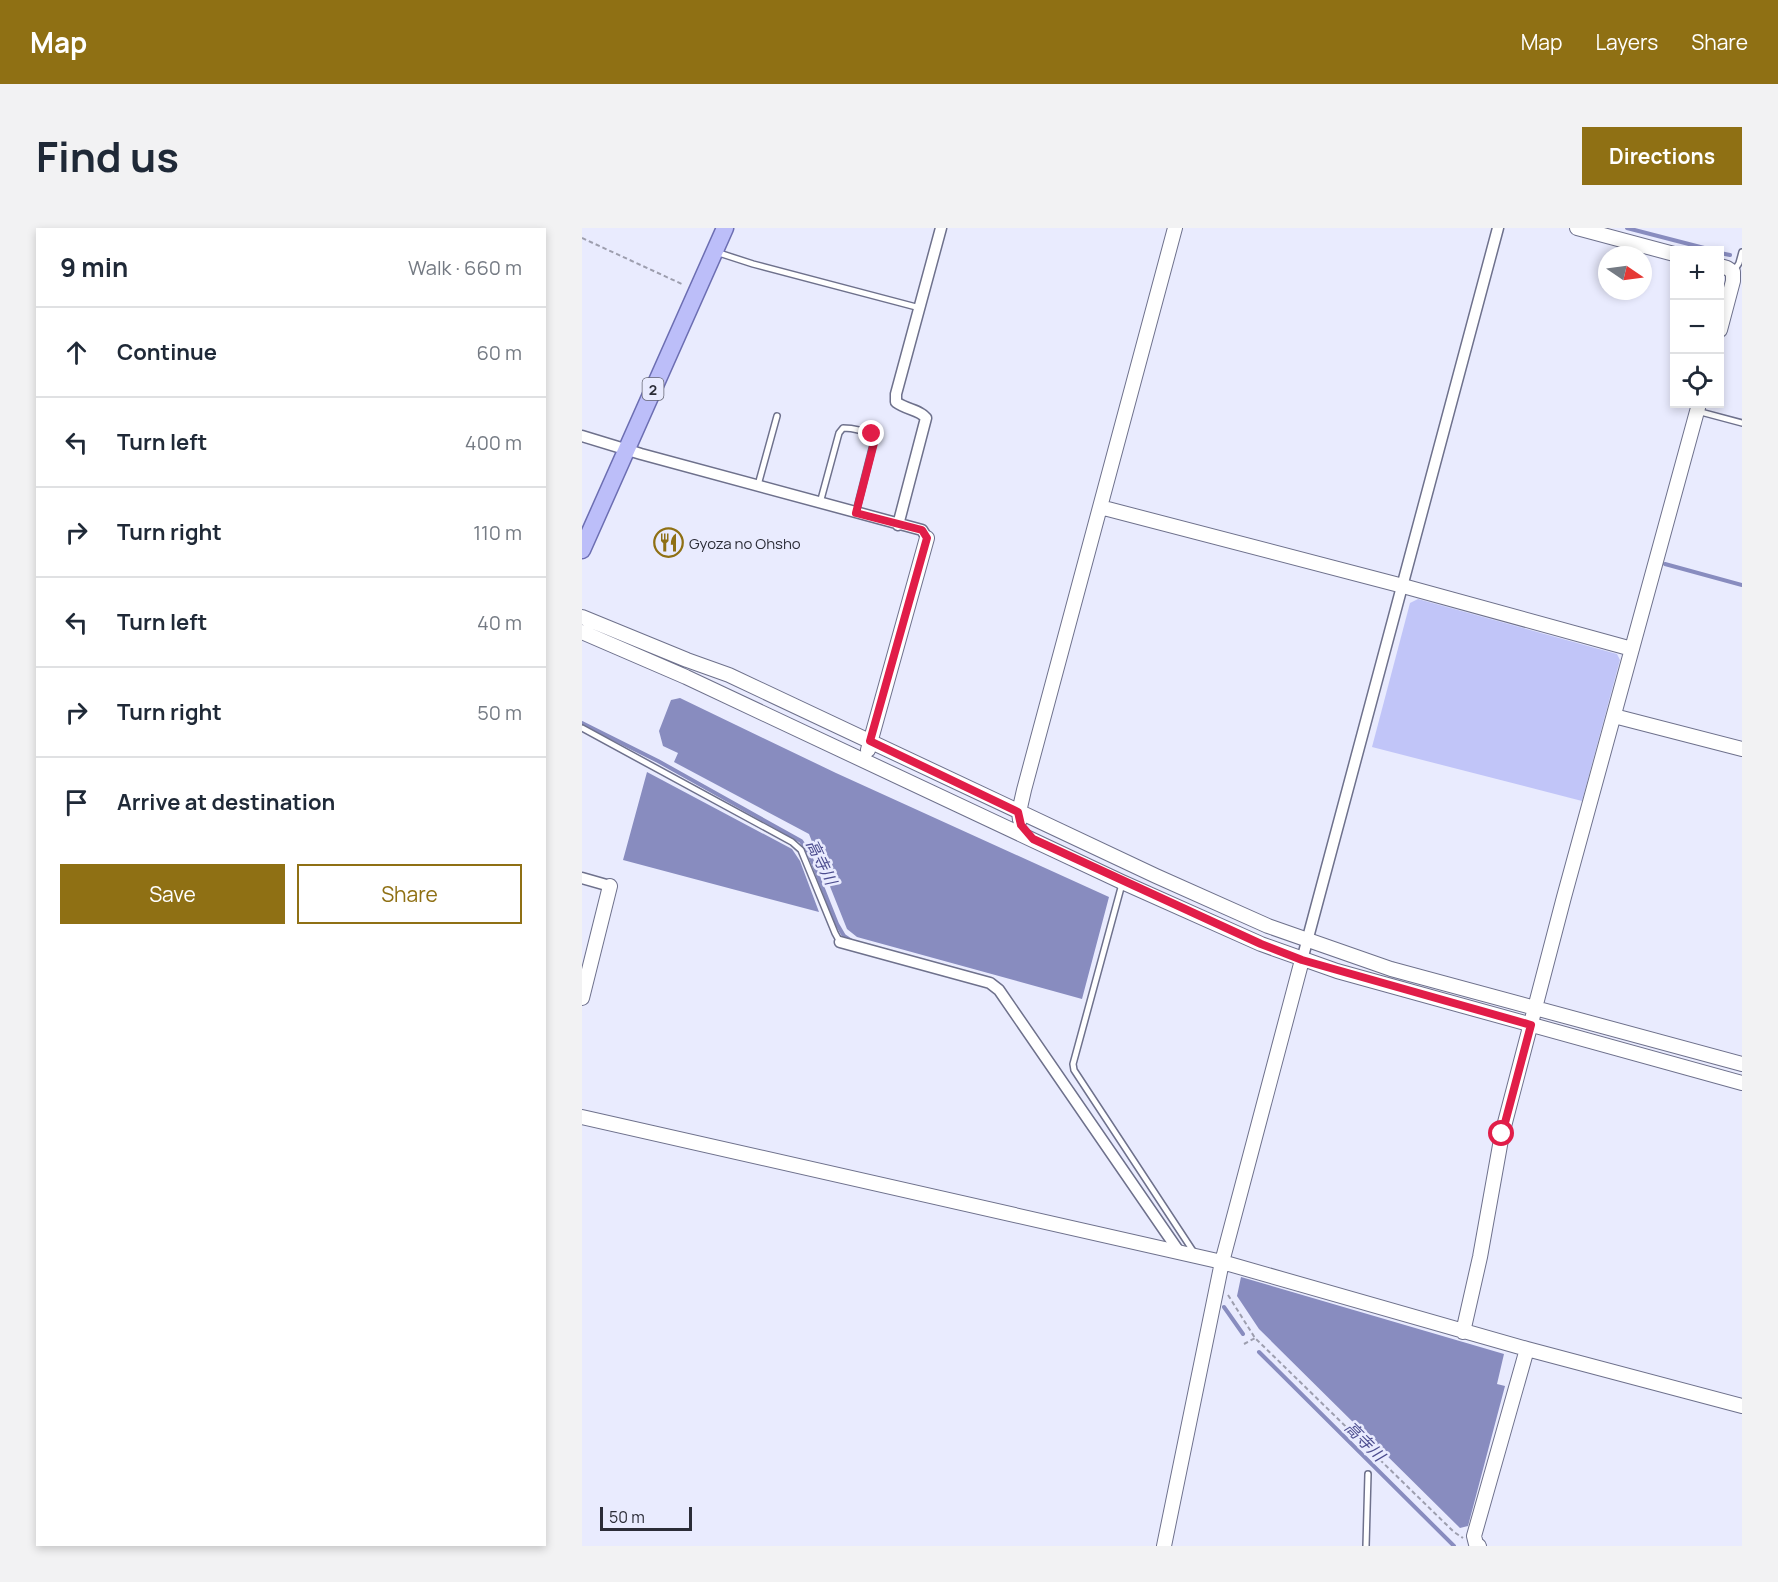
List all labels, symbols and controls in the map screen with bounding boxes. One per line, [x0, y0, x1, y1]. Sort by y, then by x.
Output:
text: Map [30, 23, 87, 61]
text: Map [1521, 28, 1562, 56]
text: Layers [1595, 28, 1658, 56]
text: Share [1691, 28, 1748, 56]
text: Find us [36, 127, 179, 185]
button: Directions [1582, 127, 1742, 185]
north arrow [1598, 246, 1652, 300]
map controls [1670, 246, 1724, 408]
button: + [1670, 246, 1724, 300]
text: 9 min [60, 249, 128, 285]
text: Walk · 660 m [408, 254, 522, 281]
button: − [1670, 300, 1724, 354]
icon: ahead [60, 336, 93, 369]
text: Continue [117, 337, 217, 367]
text: 60 m [476, 339, 522, 366]
button: locate [1670, 354, 1724, 408]
road number: 2 [642, 378, 664, 400]
route end [858, 420, 884, 446]
icon: left [60, 426, 93, 459]
text: Turn left [117, 427, 207, 457]
text: 400 m [465, 429, 522, 456]
icon: right [60, 516, 93, 549]
text: Turn right [117, 517, 222, 547]
text: 110 m [473, 519, 522, 546]
restaurant icon: Gyoza no Ohsho [652, 527, 684, 559]
place label: Gyoza no Ohsho [689, 533, 801, 554]
icon: left [60, 606, 93, 639]
text: Turn left [117, 607, 207, 637]
text: 40 m [477, 609, 522, 636]
icon: right [60, 696, 93, 729]
text: Turn right [117, 697, 222, 727]
text: 50 m [477, 699, 522, 726]
icon: arrive [60, 786, 93, 819]
text: Arrive at destination [117, 787, 335, 817]
water label: 高寺川 [802, 836, 843, 890]
button: Save [60, 864, 285, 924]
button: Share [297, 864, 522, 924]
route start [1488, 1120, 1514, 1146]
water label: 高寺川 [1340, 1416, 1391, 1467]
scale bar [600, 1504, 692, 1532]
text: 50 m [609, 1506, 645, 1528]

